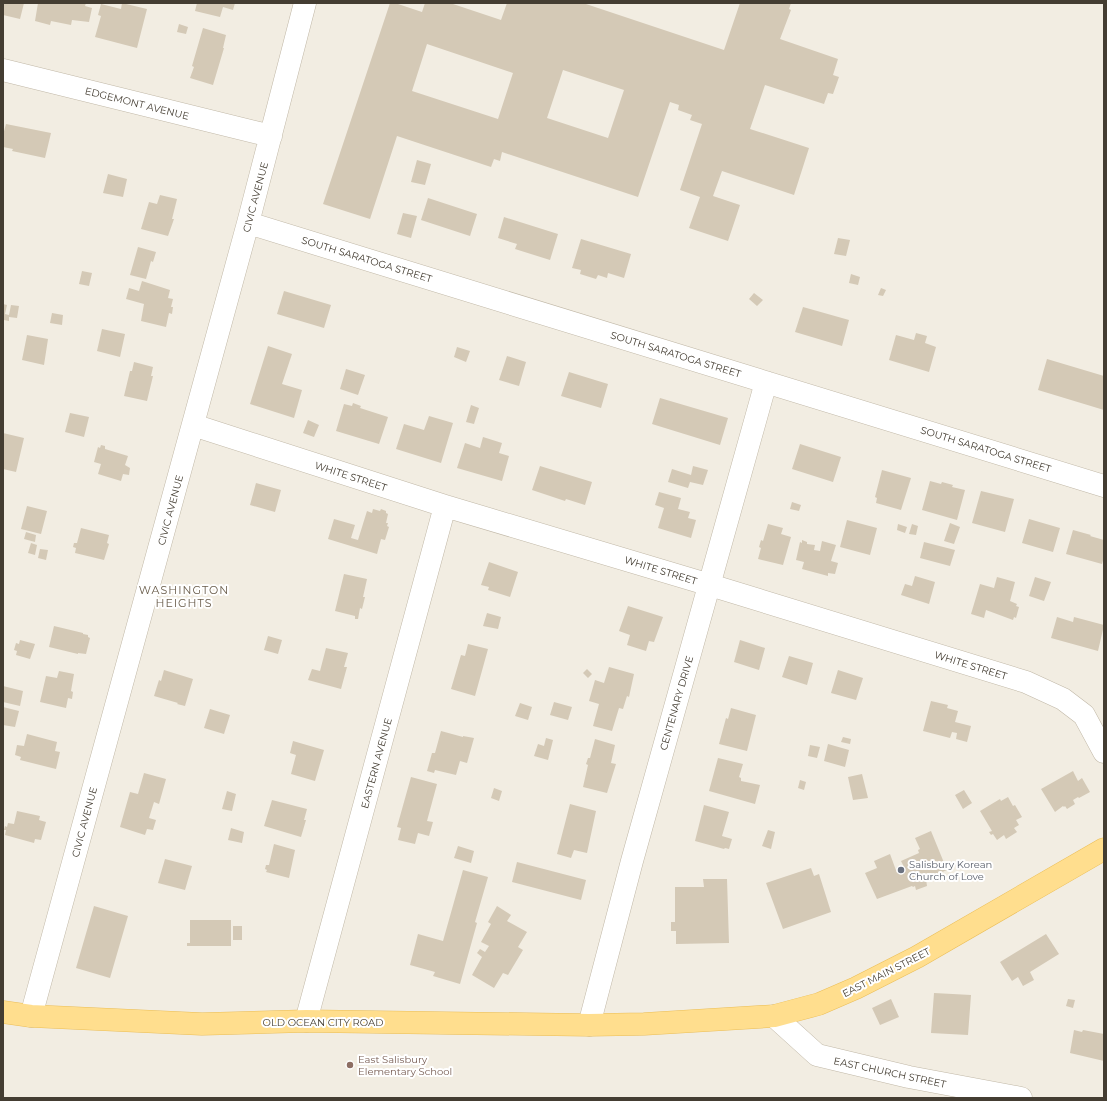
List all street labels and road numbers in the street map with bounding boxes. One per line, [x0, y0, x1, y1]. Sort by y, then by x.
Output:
street label: EDGEMONT AVENUE [83, 84, 191, 123]
street label: CIVIC AVENUE [240, 160, 271, 234]
street label: SOUTH SARATOGA STREET [300, 233, 434, 286]
street label: SOUTH SARATOGA STREET [609, 328, 743, 381]
street label: SOUTH SARATOGA STREET [919, 423, 1053, 476]
street label: WHITE STREET [313, 459, 389, 494]
street label: CIVIC AVENUE [155, 473, 186, 547]
street label: WHITE STREET [623, 553, 699, 588]
street label: WHITE STREET [933, 648, 1009, 683]
street label: CENTENARY DRIVE [657, 654, 696, 752]
street label: EASTERN AVENUE [358, 716, 395, 810]
street label: CIVIC AVENUE [69, 785, 100, 859]
street label: EAST MAIN STREET [840, 945, 933, 1000]
street label: OLD OCEAN CITY ROAD [263, 1016, 383, 1029]
street label: EAST CHURCH STREET [832, 1054, 948, 1091]

